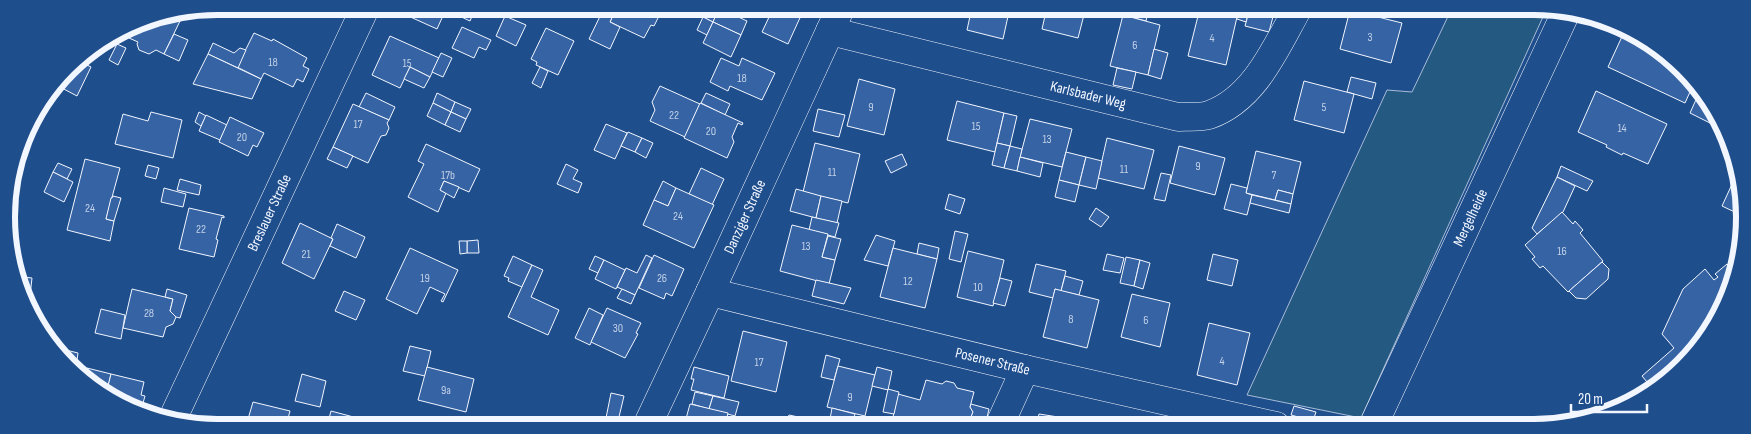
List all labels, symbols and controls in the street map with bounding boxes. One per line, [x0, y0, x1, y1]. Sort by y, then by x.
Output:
house number: 3 [1367, 30, 1373, 45]
house number: 4 [1209, 31, 1215, 46]
house number: 6 [1132, 38, 1138, 53]
house number: 18 [268, 55, 278, 70]
house number: 15 [402, 56, 412, 71]
house number: 18 [737, 71, 747, 86]
street label: Karlsbader Weg [1048, 76, 1128, 113]
house number: 9 [868, 100, 874, 115]
house number: 5 [1322, 100, 1327, 115]
house number: 22 [669, 108, 679, 123]
house number: 17 [354, 117, 363, 132]
house number: 15 [971, 119, 981, 134]
house number: 14 [1617, 121, 1627, 136]
house number: 20 [706, 124, 716, 139]
house number: 20 [237, 130, 247, 145]
house number: 13 [1042, 132, 1052, 147]
house number: 9 [1195, 159, 1201, 174]
house number: 11 [1120, 162, 1129, 177]
house number: 11 [828, 165, 837, 180]
house number: 17b [441, 168, 455, 183]
house number: 7 [1272, 168, 1277, 183]
street label: Breslauer Straße [243, 171, 295, 254]
street label: Danziger Straße [719, 177, 770, 257]
street label: Mergelheide [1449, 186, 1492, 249]
house number: 24 [85, 201, 95, 216]
house number: 24 [673, 209, 683, 224]
house number: 22 [196, 222, 206, 237]
house number: 13 [801, 239, 811, 254]
house number: 16 [1557, 244, 1567, 259]
house number: 21 [301, 247, 311, 262]
house number: 19 [420, 271, 430, 286]
house number: 26 [657, 271, 667, 286]
house number: 12 [903, 274, 913, 289]
house number: 10 [973, 280, 983, 295]
house number: 28 [144, 306, 154, 321]
house number: 8 [1068, 312, 1074, 327]
house number: 6 [1143, 313, 1149, 328]
house number: 30 [613, 321, 623, 336]
street label: Posener Straße [953, 343, 1032, 379]
house number: 4 [1219, 354, 1225, 369]
house number: 17 [755, 355, 764, 370]
scale bar [1571, 382, 1647, 414]
house number: 9a [441, 383, 451, 398]
house number: 9 [847, 390, 853, 405]
text: 20 m [1578, 390, 1603, 409]

